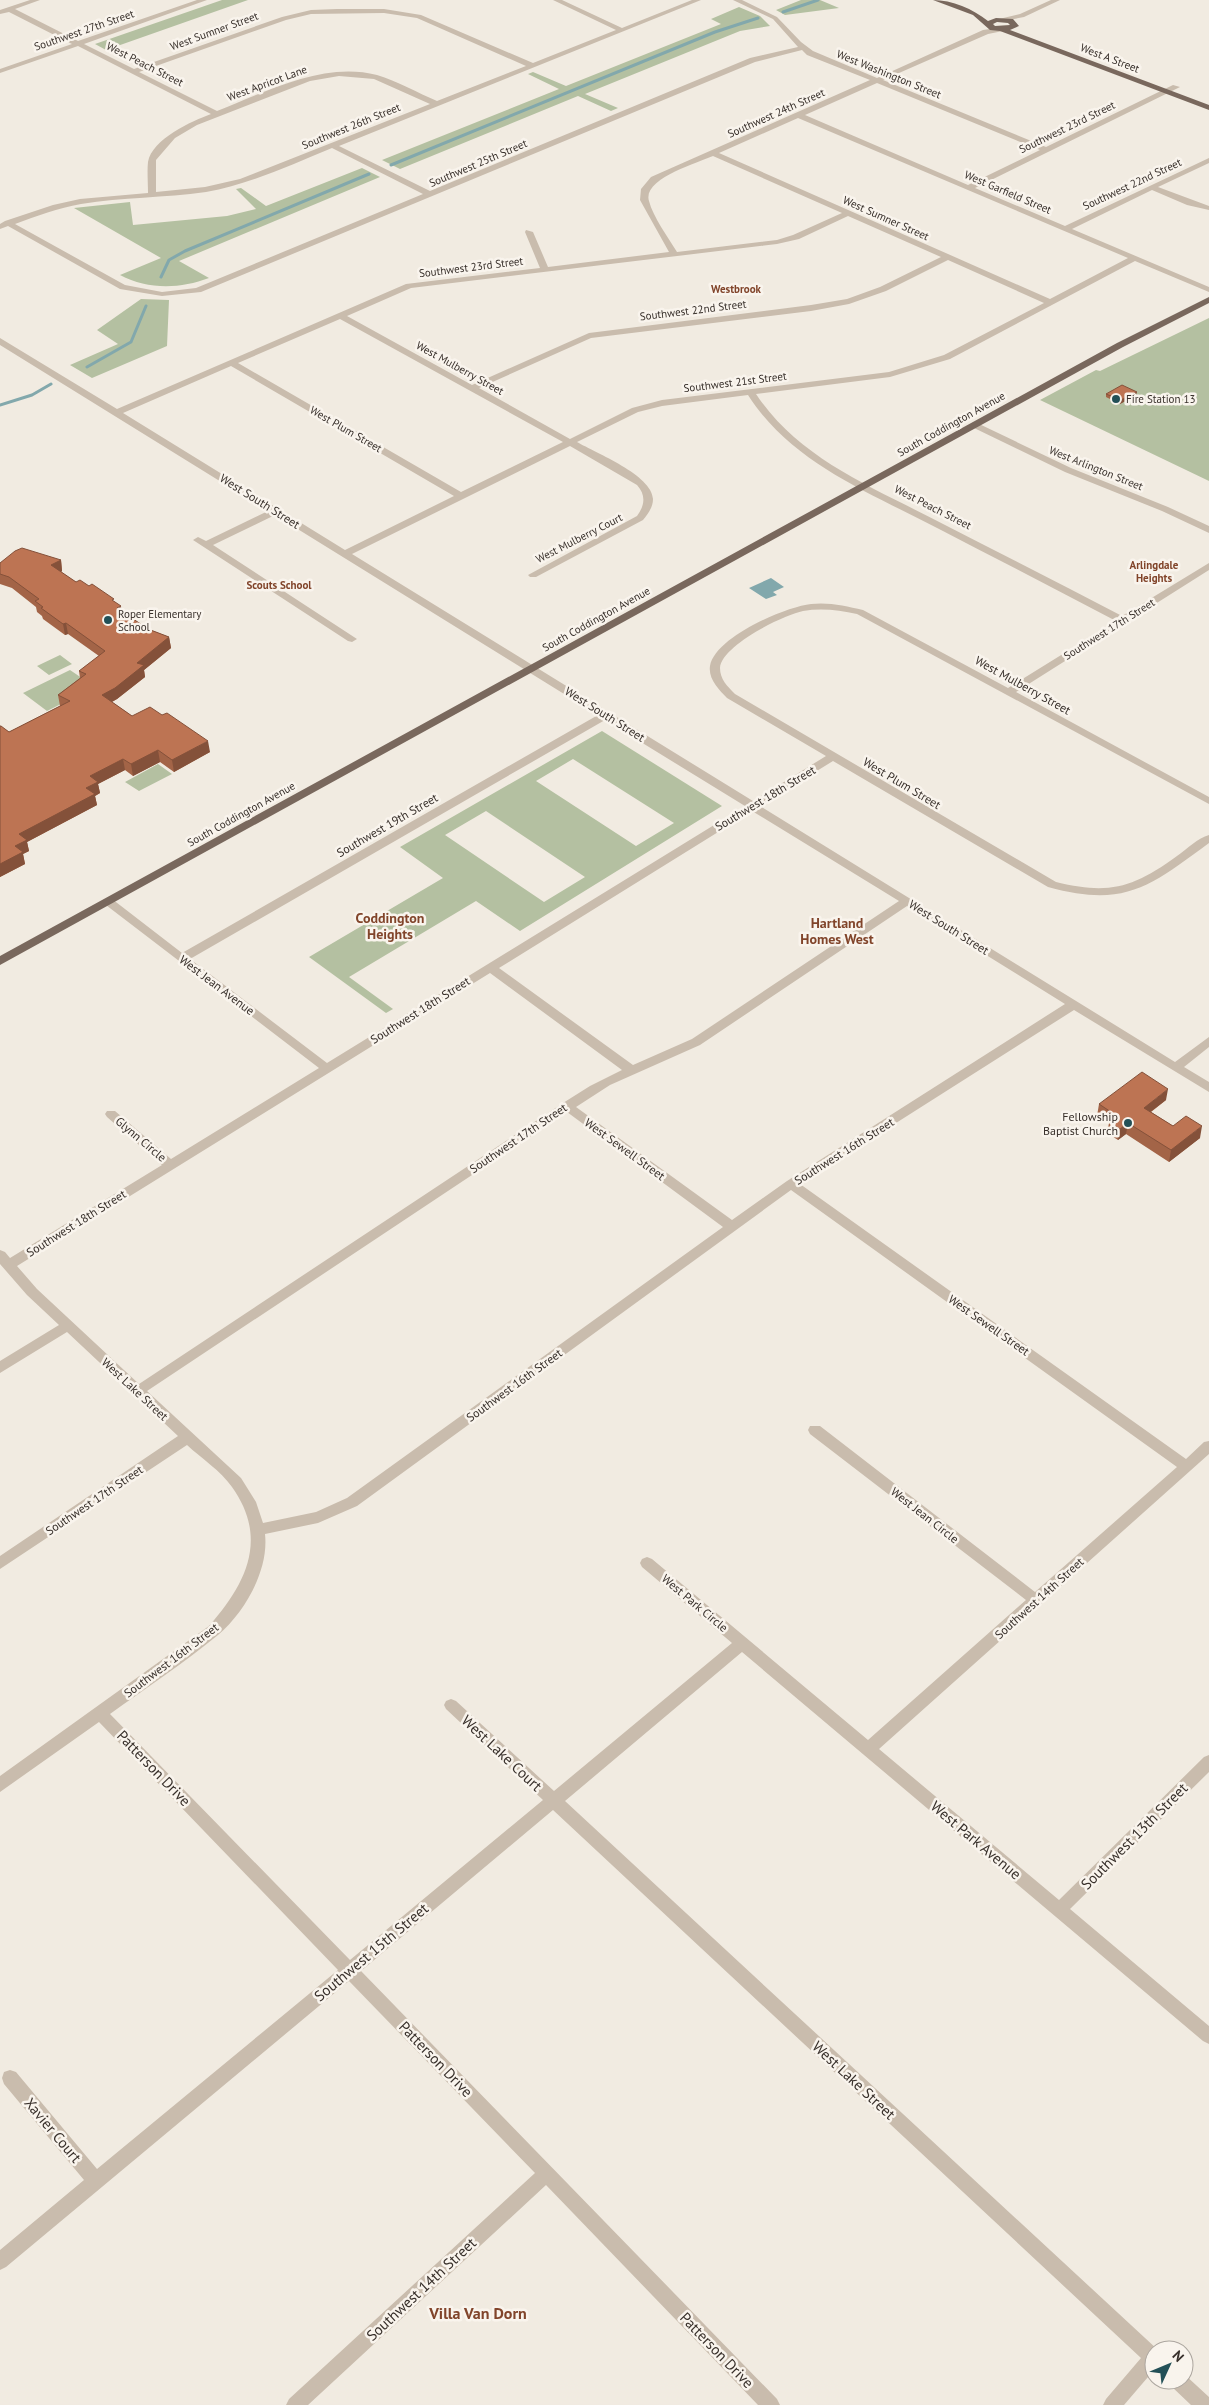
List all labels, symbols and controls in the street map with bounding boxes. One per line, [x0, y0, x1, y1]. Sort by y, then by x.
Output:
street label: Southwest 27th Street [32, 6, 136, 54]
street label: West Sumner Street [168, 8, 260, 53]
street label: West Peach Street [104, 39, 186, 90]
street label: West A Street [1078, 40, 1142, 76]
street label: West Washington Street [835, 47, 944, 101]
street label: West Apricot Lane [225, 62, 309, 104]
street label: Southwest 24th Street [725, 85, 827, 141]
street label: Southwest 23rd Street [1017, 98, 1117, 156]
street label: Southwest 26th Street [300, 100, 403, 152]
street label: Southwest 25th Street [427, 136, 529, 190]
street label: Southwest 22nd Street [1080, 155, 1184, 213]
street label: West Garfield Street [962, 167, 1054, 217]
street label: West Sumner Street [841, 193, 931, 243]
street label: Southwest 23rd Street [418, 254, 524, 280]
district label: Westbrook [711, 282, 762, 296]
street label: Southwest 22nd Street [639, 296, 747, 323]
street label: West Mulberry Street [414, 338, 507, 398]
street label: Southwest 21st Street [683, 369, 788, 395]
street label: South Coddington Avenue [895, 388, 1008, 460]
place label: Fire Station 13 [1126, 392, 1195, 406]
marker: Fire Station 13 [1110, 393, 1122, 405]
street label: West Plum Street [308, 403, 385, 455]
street label: West Arlington Street [1047, 443, 1145, 493]
street label: West South Street [217, 470, 303, 532]
street label: West Peach Street [892, 482, 974, 533]
street label: West Mulberry Court [533, 510, 625, 566]
district label: Arlingdale Heights [1130, 558, 1179, 585]
district label: Scouts School [246, 578, 312, 592]
street label: South Coddington Avenue [540, 583, 653, 655]
street label: Southwest 17th Street [1061, 595, 1157, 663]
place label: Roper Elementary School [118, 607, 202, 634]
marker: Roper Elementary School [102, 614, 114, 626]
street label: West Mulberry Street [973, 652, 1073, 718]
street label: West South Street [562, 683, 648, 745]
street label: West Plum Street [860, 754, 944, 812]
street label: Southwest 18th Street [712, 762, 818, 834]
street label: South Coddington Avenue [185, 778, 298, 850]
street label: Southwest 19th Street [334, 790, 440, 860]
street label: West South Street [906, 896, 992, 958]
district label: Coddington Heights [356, 909, 424, 943]
district label: Hartland Homes West [800, 914, 874, 948]
street label: West Jean Avenue [176, 952, 258, 1018]
street label: Southwest 18th Street [367, 973, 473, 1047]
street label: Southwest 17th Street [466, 1100, 570, 1176]
place label: Fellowship Baptist Church [1043, 1109, 1118, 1138]
street label: Glynn Circle [112, 1113, 170, 1165]
street label: Southwest 16th Street [791, 1114, 897, 1188]
street label: West Sewell Street [582, 1115, 668, 1183]
marker: Fellowship Baptist Church [1122, 1117, 1134, 1129]
street label: Southwest 18th Street [23, 1186, 129, 1260]
street label: West Sewell Street [945, 1291, 1033, 1359]
street label: Southwest 16th Street [463, 1345, 565, 1425]
street label: West Lake Street [99, 1354, 171, 1424]
street label: Southwest 17th Street [42, 1462, 146, 1538]
street label: West Jean Circle [888, 1484, 962, 1546]
street label: Southwest 14th Street [991, 1554, 1087, 1642]
street label: West Park Circle [659, 1571, 731, 1635]
street label: Southwest 16th Street [121, 1620, 221, 1700]
street label: West Lake Court [458, 1711, 546, 1795]
street label: Patterson Drive [113, 1726, 195, 1810]
street label: Southwest 13th Street [1077, 1779, 1191, 1893]
street label: West Park Avenue [927, 1797, 1025, 1883]
street label: Southwest 15th Street [310, 1899, 432, 2005]
street label: Patterson Drive [395, 2017, 477, 2101]
street label: West Lake Street [809, 2037, 899, 2123]
street label: Xavier Court [20, 2094, 86, 2166]
street label: Southwest 14th Street [362, 2233, 480, 2345]
district label: Villa Van Dorn [428, 2303, 527, 2323]
street label: Patterson Drive [676, 2308, 758, 2392]
north arrow [1144, 2340, 1194, 2390]
text: N [1169, 2346, 1188, 2366]

